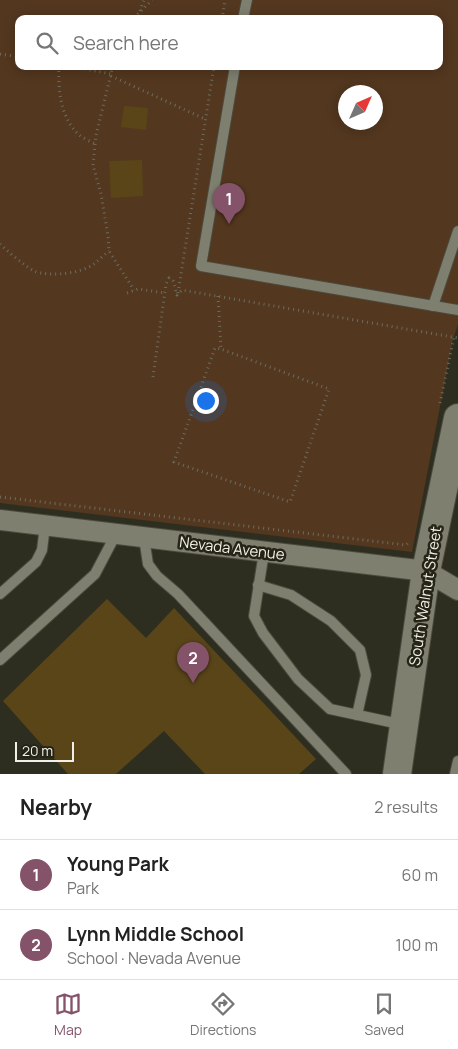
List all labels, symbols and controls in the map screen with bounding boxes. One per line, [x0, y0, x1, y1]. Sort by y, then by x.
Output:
search box [15, 15, 443, 70]
icon: search [33, 29, 61, 57]
text: Search here [73, 30, 179, 56]
north arrow [338, 85, 383, 130]
pin: 1 [213, 183, 245, 224]
your location [193, 388, 219, 414]
street label: South Walnut Street [404, 525, 446, 667]
street label: Nevada Avenue [178, 531, 286, 565]
pin: 2 [177, 642, 209, 683]
scale bar [15, 739, 74, 762]
text: 20 m [22, 741, 53, 760]
text: Nearby [20, 793, 92, 821]
text: 2 results [374, 796, 438, 818]
text: Young Park [67, 851, 169, 877]
text: 1 [32, 864, 40, 886]
text: 60 m [402, 864, 438, 886]
text: Park [67, 877, 99, 899]
text: Lynn Middle School [67, 921, 244, 947]
text: 2 [31, 934, 41, 956]
text: 100 m [395, 934, 438, 956]
text: School · Nevada Avenue [67, 947, 241, 969]
tab: Map [54, 990, 82, 1039]
tab: Directions [190, 990, 256, 1039]
tab: Saved [365, 990, 404, 1039]

